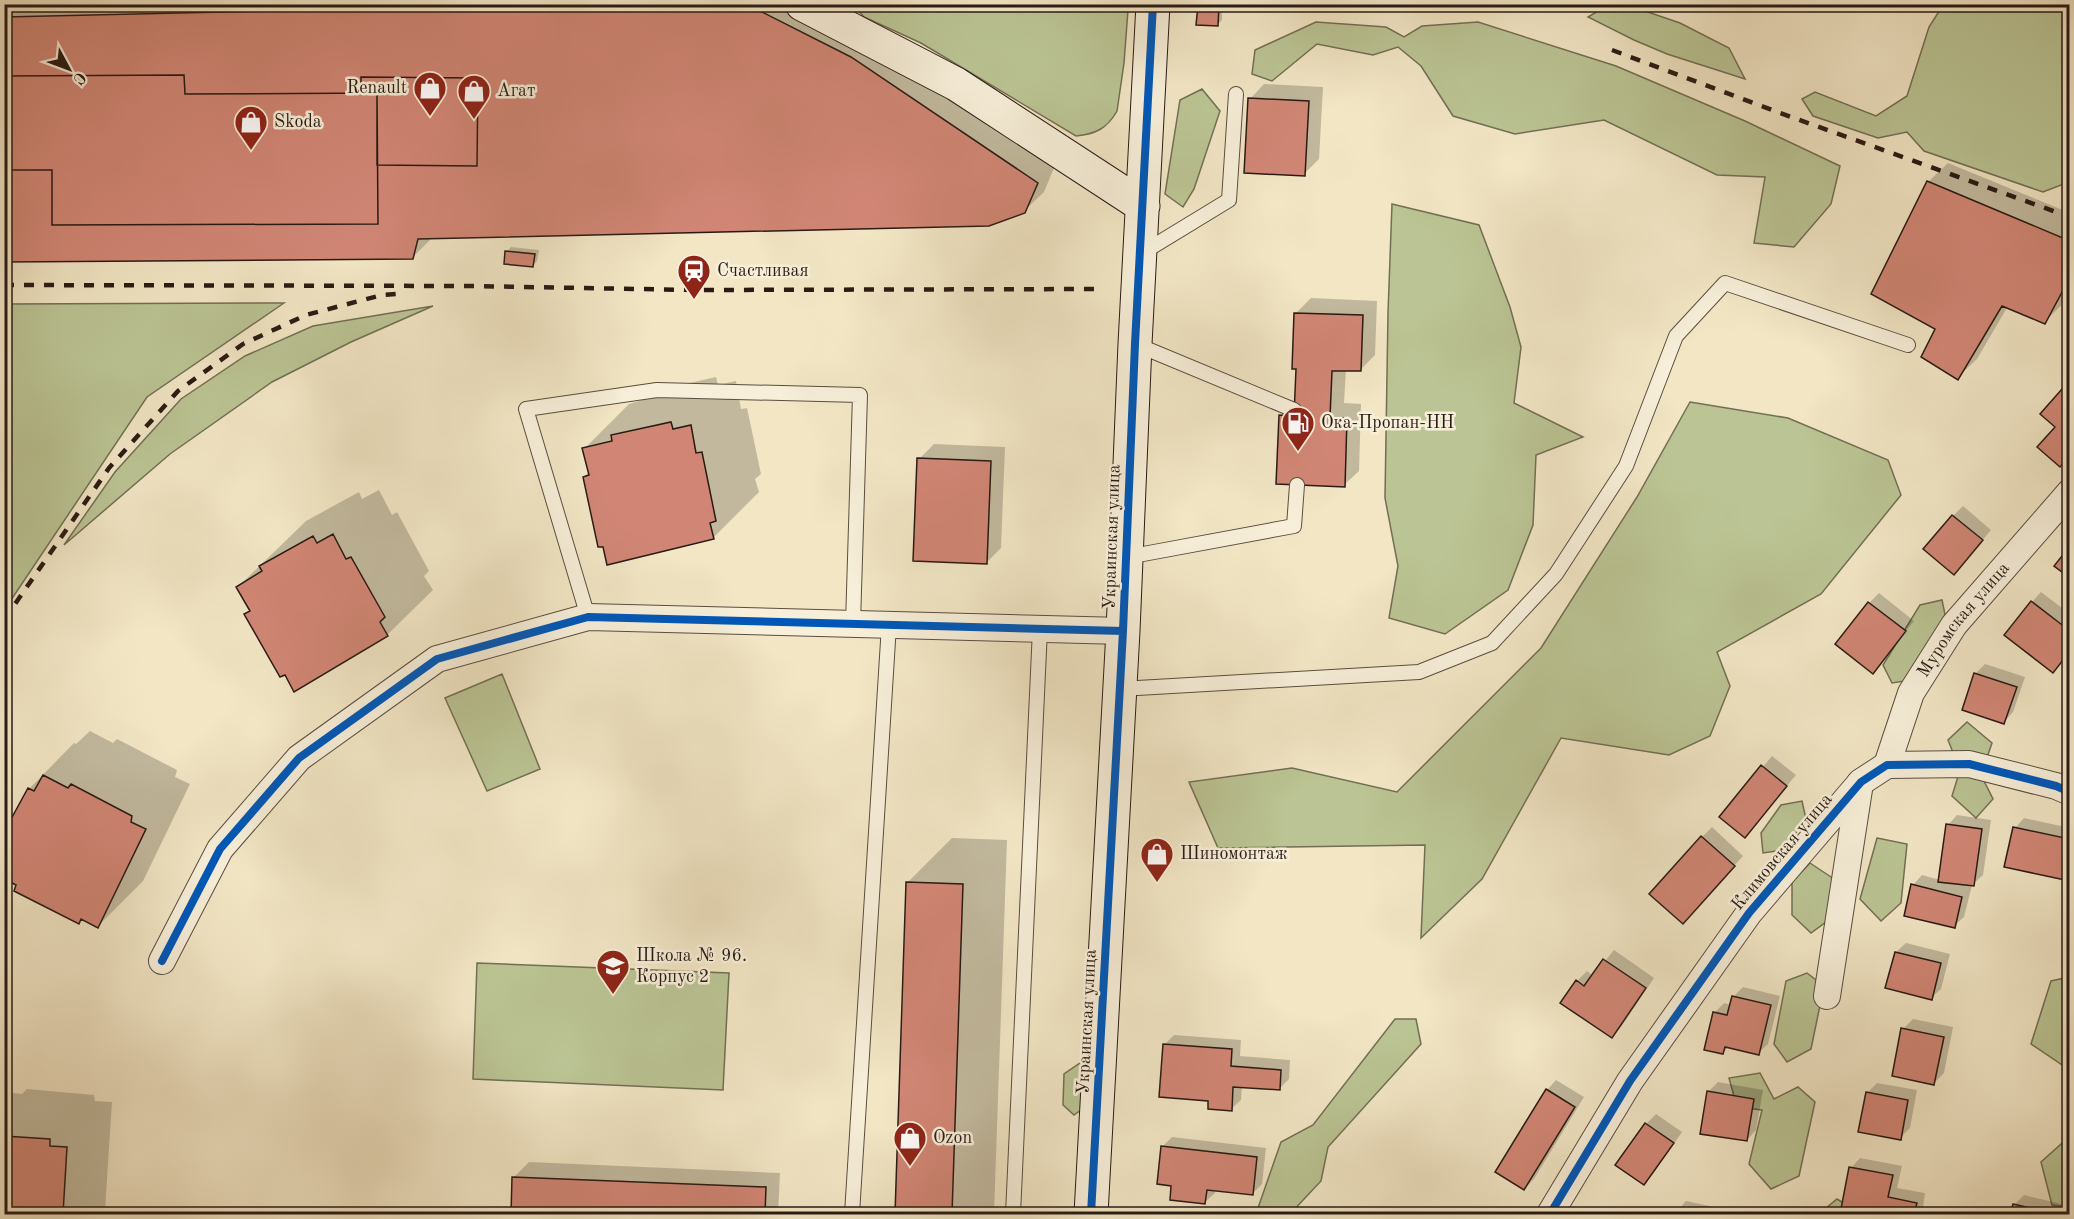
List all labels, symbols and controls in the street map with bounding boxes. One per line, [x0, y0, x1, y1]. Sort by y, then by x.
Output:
north arrow [39, 39, 99, 99]
text: С [69, 68, 88, 87]
shop icon: Renault [412, 70, 448, 117]
shop icon: Агат [456, 73, 492, 120]
place label: Renault [346, 79, 407, 97]
place label: Агат [497, 82, 535, 100]
shop icon: Skoda [233, 104, 269, 151]
place label: Skoda [274, 113, 322, 131]
station icon: Счастливая [676, 253, 712, 300]
place label: Счастливая [717, 262, 809, 280]
fuel station icon: Ока-Пропан-НН [1280, 405, 1316, 452]
place label: Ока-Пропан-НН [1321, 414, 1454, 432]
street label: Украинская улица [1100, 464, 1124, 610]
street label: Муромская улица [1914, 559, 2013, 681]
street label: Климовская улица [1728, 790, 1836, 914]
shop icon: Шиномонтаж [1139, 836, 1175, 883]
place label: Шиномонтаж [1180, 845, 1288, 863]
place label: Школа № 96. Корпус 2 [636, 947, 747, 986]
school or university icon: Школа № 96. Корпус 2 [595, 948, 631, 995]
street label: Украинская улица [1074, 949, 1100, 1095]
shop icon: Ozon [892, 1120, 928, 1167]
place label: Ozon [933, 1129, 972, 1147]

